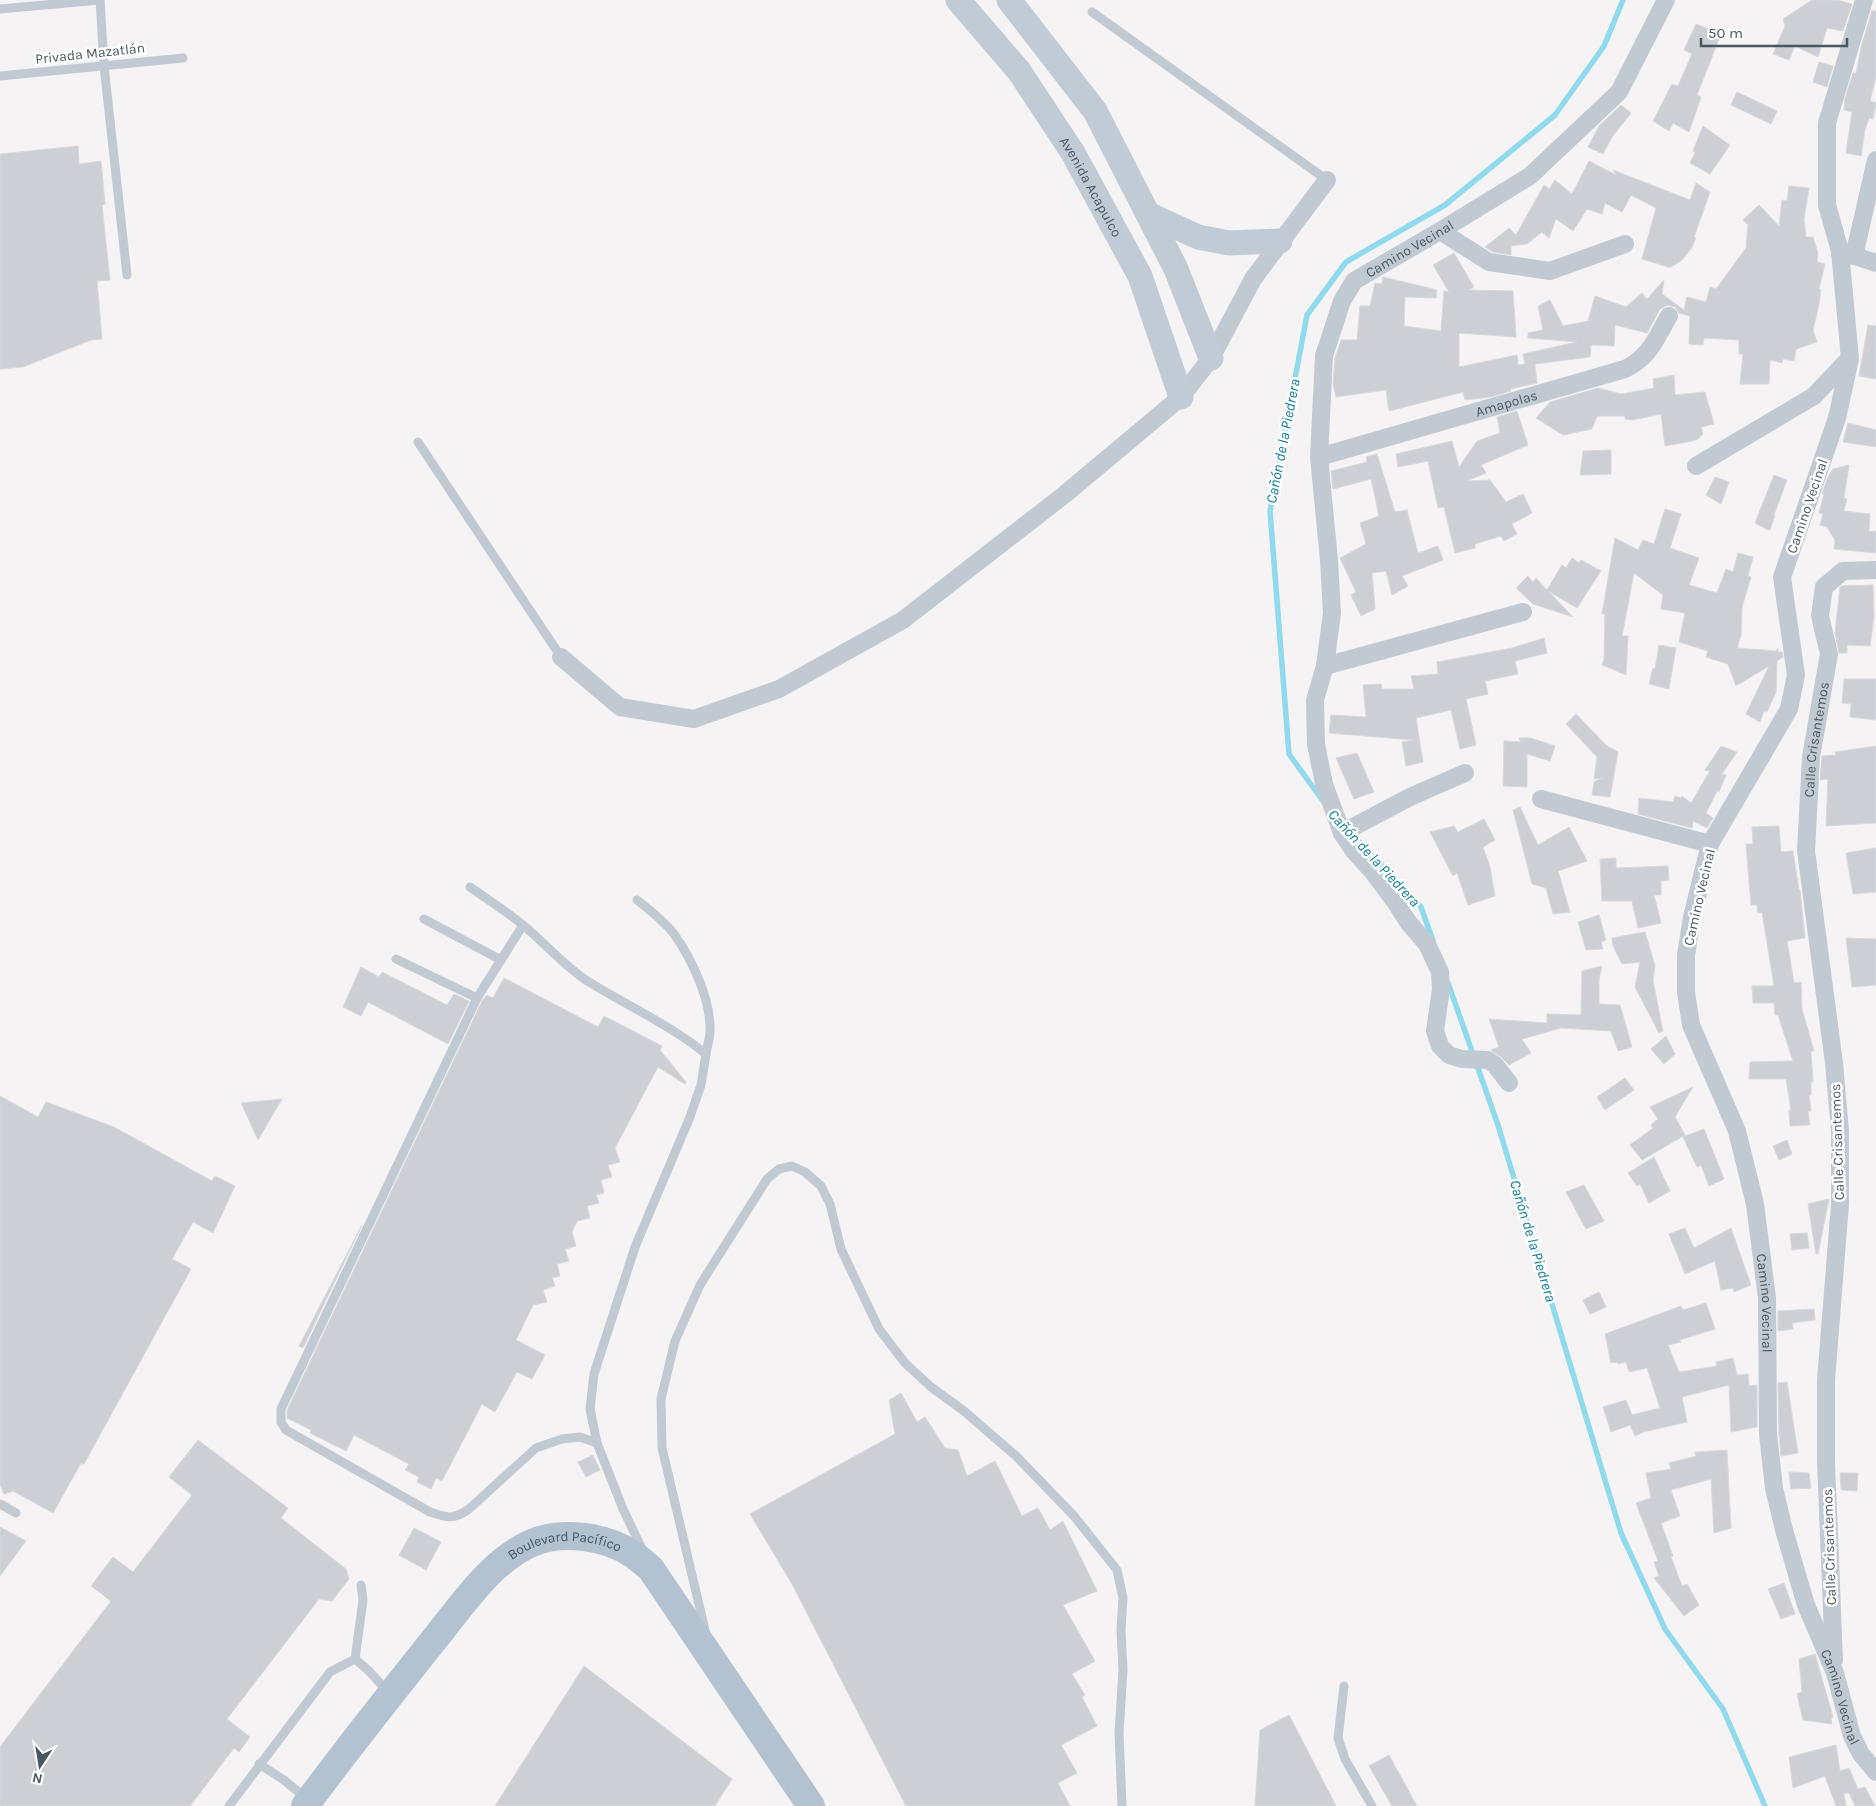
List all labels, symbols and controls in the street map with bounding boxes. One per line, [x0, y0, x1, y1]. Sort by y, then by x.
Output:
scale bar [1701, 15, 1847, 47]
text: 50 m [1708, 24, 1743, 42]
street label: Privada Mazatlán [34, 39, 146, 68]
street label: Avenida Acapulco [1056, 134, 1125, 240]
street label: Camino Vecinal [1363, 217, 1457, 281]
water label: Cañón de la Piedrera [1262, 377, 1304, 505]
street label: Amapolas [1474, 387, 1540, 421]
street label: Camino Vecinal [1783, 457, 1832, 556]
street label: Calle Crisantemos [1801, 680, 1833, 798]
water label: Cañón de la Piedrera [1324, 806, 1424, 910]
street label: Camino Vecinal [1680, 847, 1719, 947]
street label: Calle Crisantemos [1827, 1083, 1848, 1201]
water label: Cañón de la Piedrera [1506, 1178, 1560, 1304]
street label: Camino Vecinal [1752, 1253, 1775, 1353]
street label: Calle Crisantemos [1819, 1488, 1840, 1606]
street label: Boulevard Pacífico [504, 1528, 624, 1564]
street label: Camino Vecinal [1817, 1647, 1863, 1748]
north arrow [15, 1741, 65, 1791]
text: N [31, 1769, 44, 1788]

